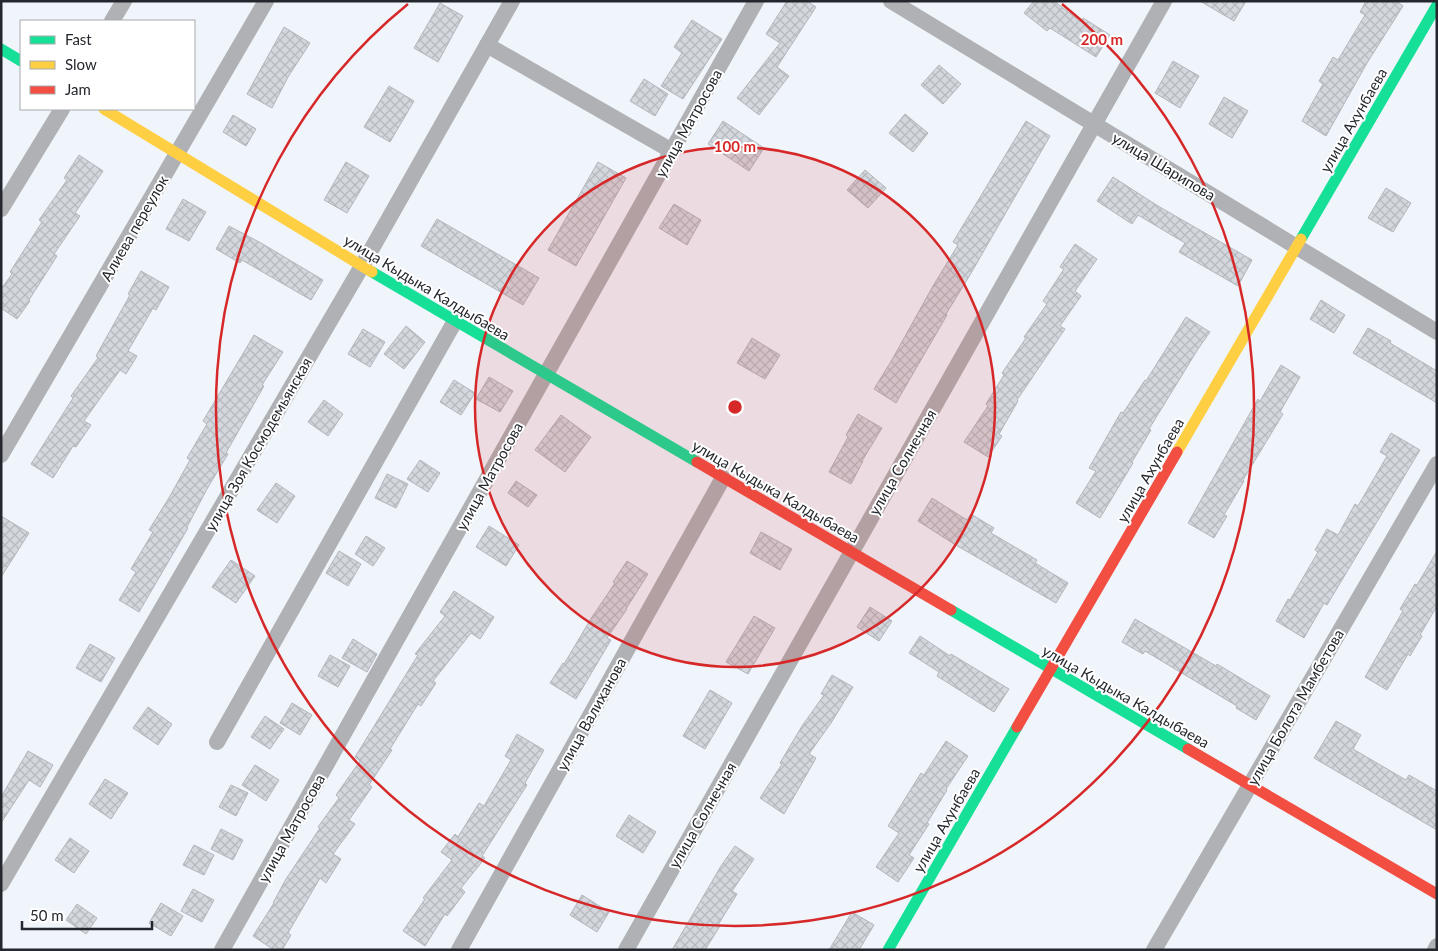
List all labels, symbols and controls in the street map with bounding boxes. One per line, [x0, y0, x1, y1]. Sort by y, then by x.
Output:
legend [20, 20, 195, 110]
text: Fast [65, 30, 92, 48]
text: 200 m [1081, 30, 1123, 48]
text: Slow [65, 55, 97, 73]
street label: улица Ахунбаева [1316, 65, 1390, 175]
street label: улица Матросова [651, 66, 725, 180]
text: Jam [65, 80, 91, 98]
street label: улица Шарипова [1109, 128, 1219, 204]
text: 100 m [714, 137, 756, 155]
street label: Алиева переулок [96, 172, 172, 284]
street label: улица Кыдыка Калдыбаева [341, 230, 513, 344]
street label: улица Зоя Космодемьянская [201, 354, 315, 534]
centre of rings [726, 398, 744, 416]
street label: улица Солнечная [864, 406, 940, 518]
street label: улица Ахунбаева [1113, 415, 1187, 525]
street label: улица Матросова [452, 419, 526, 533]
street label: улица Кыдыка Калдыбаева [689, 436, 863, 546]
street label: улица Болота Мамбетова [1243, 626, 1347, 788]
street label: улица Кыдыка Калдыбаева [1039, 641, 1213, 751]
street label: улица Валиханова [553, 655, 629, 773]
street label: улица Солнечная [664, 759, 740, 871]
street label: улица Ахунбаева [909, 765, 983, 875]
street label: улица Матросова [254, 771, 328, 885]
scale bar [22, 898, 152, 930]
text: 50 m [30, 906, 64, 924]

